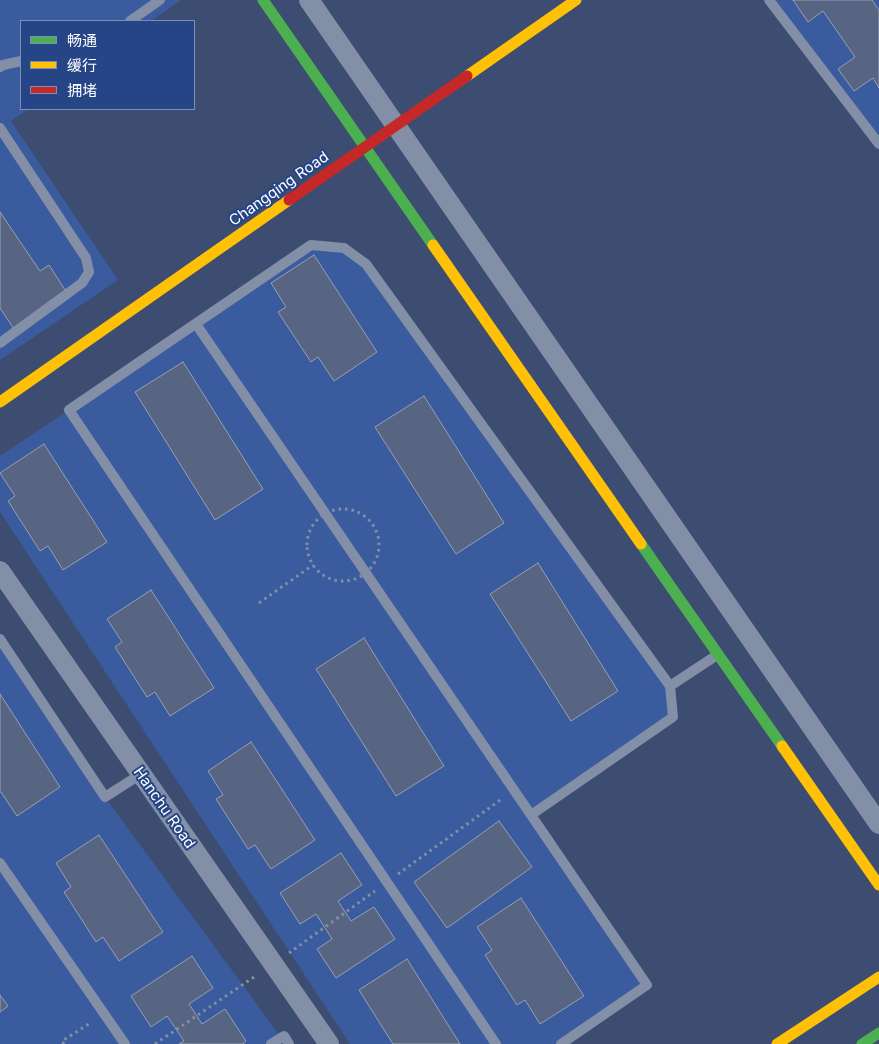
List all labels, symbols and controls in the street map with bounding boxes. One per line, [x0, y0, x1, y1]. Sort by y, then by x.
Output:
legend [20, 20, 195, 110]
text: 畅通 [67, 31, 97, 50]
text: 缓行 [67, 56, 97, 75]
text: 拥堵 [67, 81, 97, 100]
street label: Changqing Road [226, 148, 332, 230]
street label: Hanchu Road [129, 764, 199, 852]

